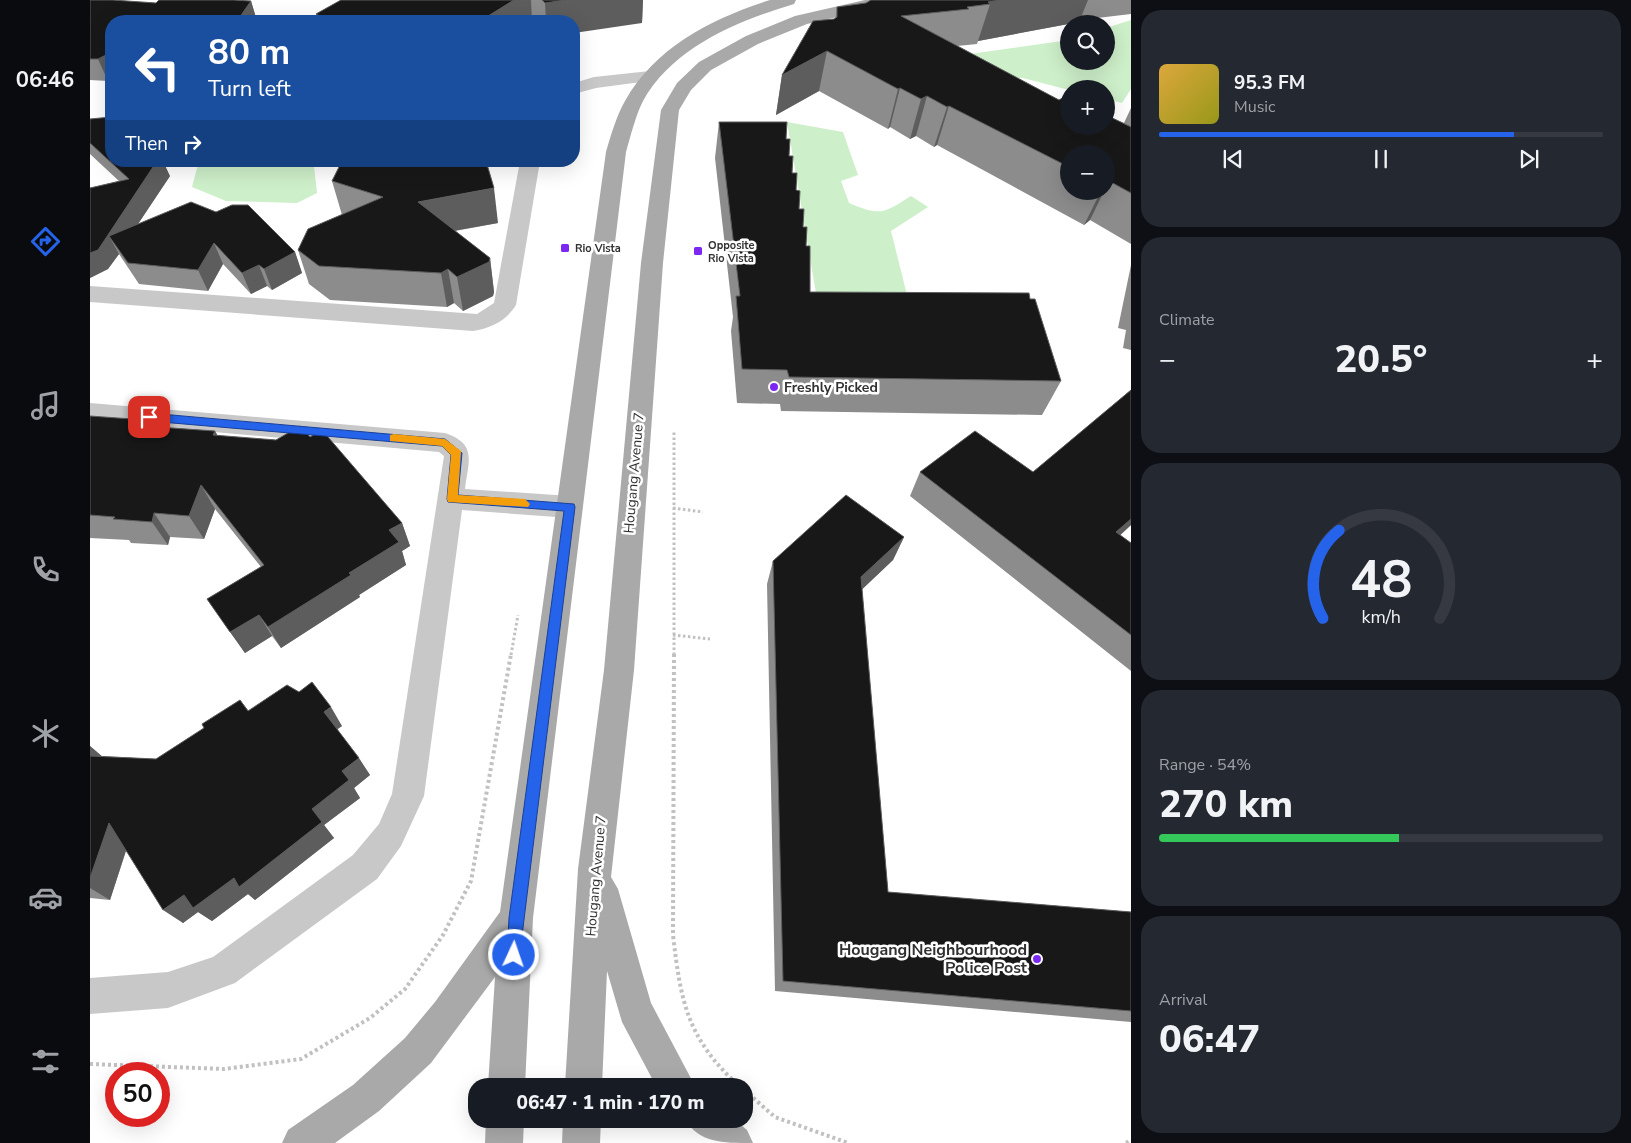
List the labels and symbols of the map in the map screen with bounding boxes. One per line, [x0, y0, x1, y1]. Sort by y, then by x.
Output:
place label: Opposite Rio Vista [708, 238, 755, 266]
place label: Rio Vista [575, 241, 621, 256]
marker: Rio Vista [559, 242, 571, 254]
marker: Opposite Rio Vista [692, 245, 704, 257]
place label: Freshly Picked [784, 378, 878, 397]
marker: Freshly Picked [768, 381, 780, 393]
pin [128, 396, 170, 438]
street label: Hougang Avenue 7 [619, 412, 649, 534]
street label: Hougang Avenue 7 [581, 815, 611, 937]
position arrow [487, 928, 539, 980]
place label: Hougang Neighbourhood Police Post [839, 939, 1028, 979]
marker: Hougang Neighbourhood Police Post [1031, 953, 1043, 965]
speed limit sign: 50 [105, 1062, 170, 1127]

